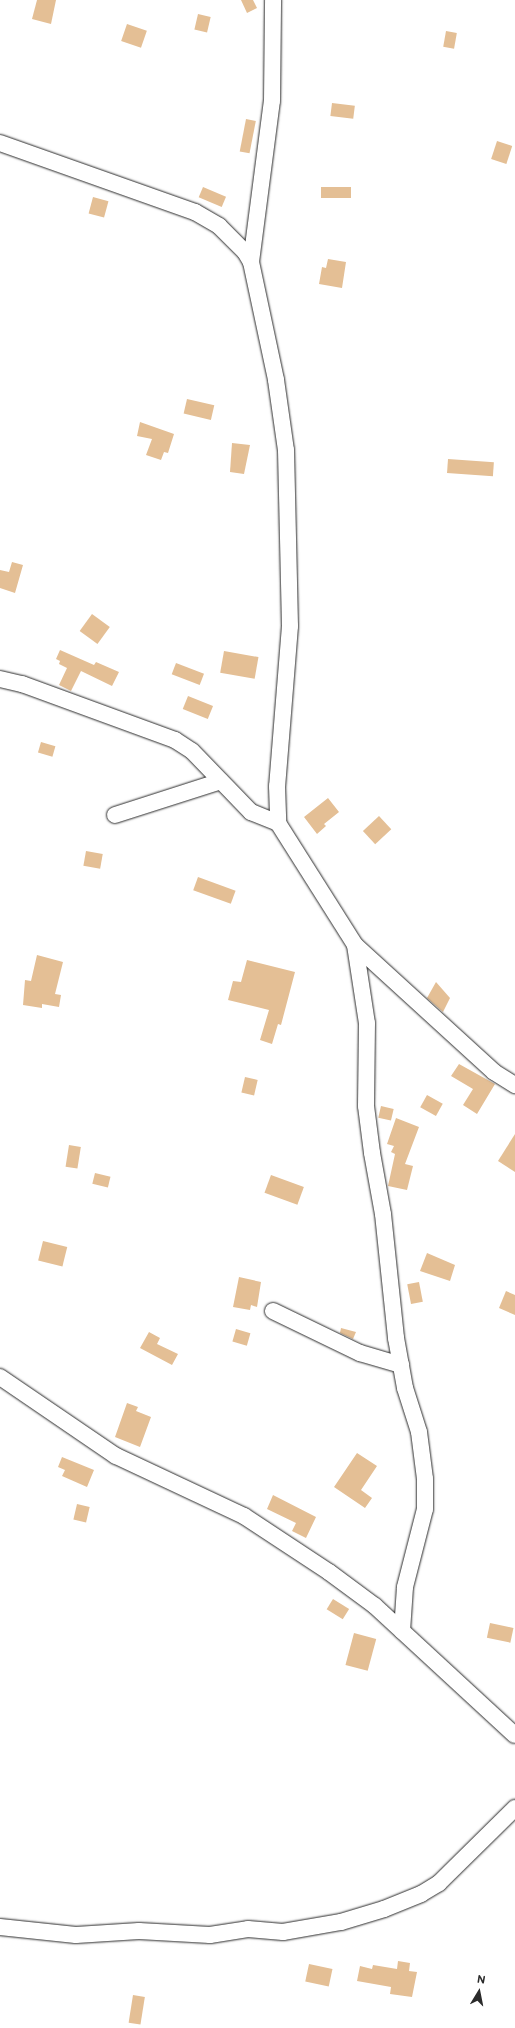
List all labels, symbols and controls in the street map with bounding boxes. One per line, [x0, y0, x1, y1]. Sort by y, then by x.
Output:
north arrow [459, 1972, 499, 2012]
text: N [476, 1973, 486, 1987]

